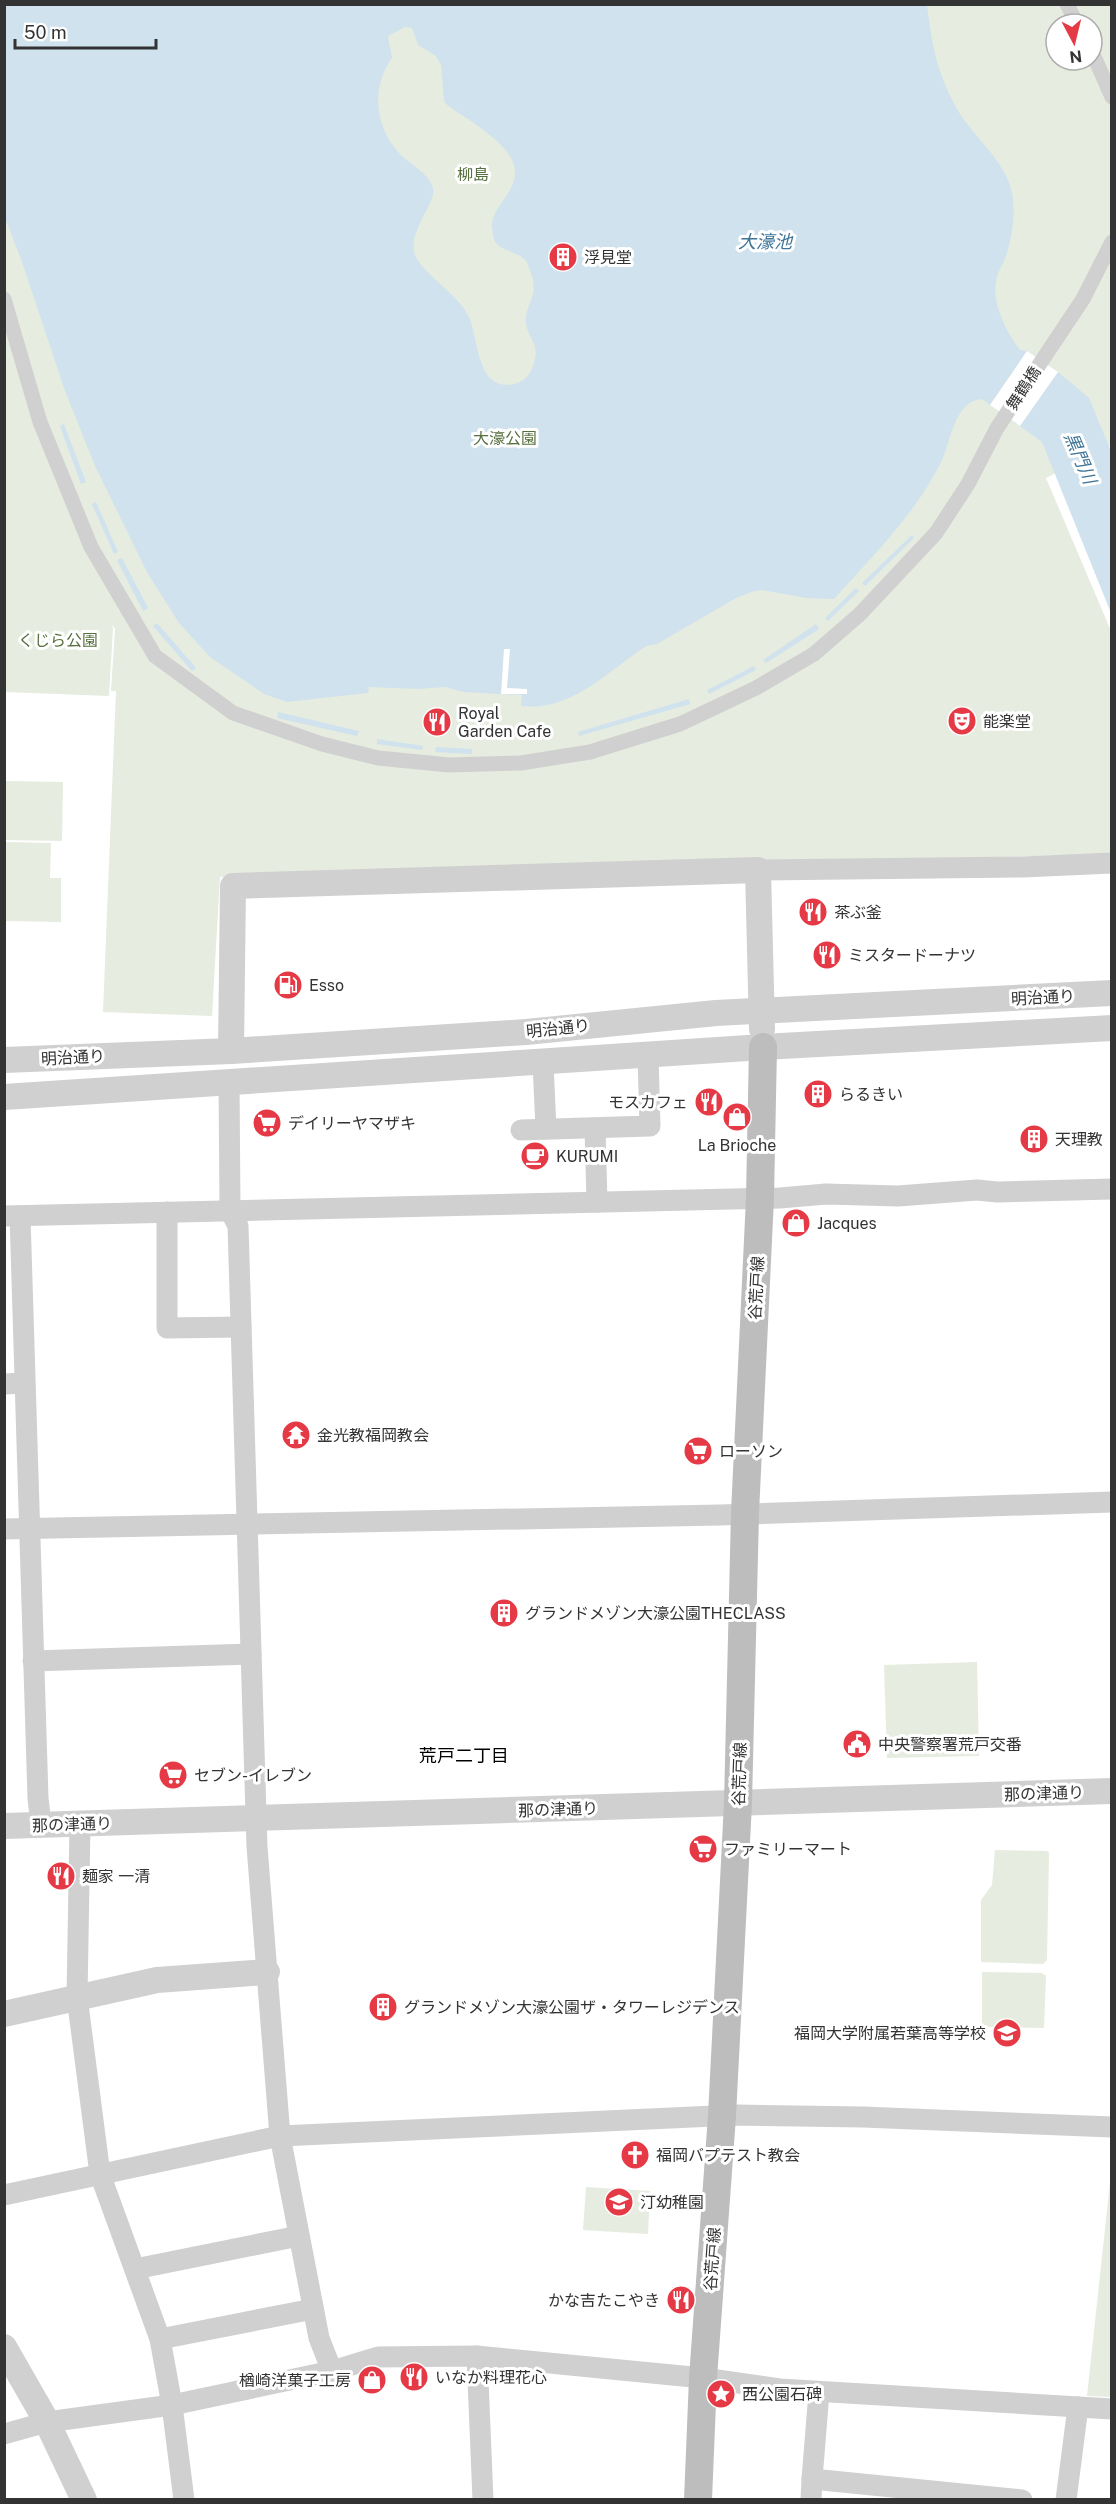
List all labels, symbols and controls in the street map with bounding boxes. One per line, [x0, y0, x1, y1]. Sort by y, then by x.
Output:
scale bar [15, 12, 156, 50]
north arrow [1044, 12, 1104, 72]
text: 50 m [24, 22, 67, 43]
text: N [1068, 46, 1083, 67]
park label: 柳島 [457, 165, 489, 184]
water label: 大濠池 [738, 231, 794, 252]
building icon: 浮見堂 [547, 241, 579, 273]
place label: 浮見堂 [584, 248, 632, 267]
street label: 舞鶴橋 [1002, 363, 1044, 414]
park label: 大濠公園 [473, 429, 537, 448]
water label: 黒門川 [1060, 429, 1101, 489]
park label: くじら公園 [18, 631, 98, 650]
place label: Royal Garden Cafe [458, 704, 551, 741]
theatre icon: 能楽堂 [946, 705, 978, 737]
restaurant icon: Royal Garden Cafe [421, 706, 453, 738]
place label: 能楽堂 [983, 712, 1031, 731]
restaurant icon: 茶ぶ釜 [797, 896, 829, 928]
place label: 茶ぶ釜 [834, 903, 882, 922]
restaurant icon: ミスタードーナツ [811, 939, 843, 971]
place label: ミスタードーナツ [848, 946, 976, 965]
fuel station icon: Esso [272, 969, 304, 1001]
place label: Esso [309, 976, 344, 995]
street label: 明治通り [1011, 986, 1075, 1009]
street label: 明治通り [525, 1016, 591, 1041]
street label: 明治通り [41, 1046, 105, 1069]
building icon: らるきい [802, 1078, 834, 1110]
place label: らるきい [839, 1085, 903, 1104]
restaurant icon: モスカフェ [693, 1086, 725, 1118]
place label: モスカフェ [608, 1093, 688, 1112]
shop icon: La Brioche [721, 1101, 753, 1133]
supermarket icon: デイリーヤマザキ [251, 1107, 283, 1139]
place label: デイリーヤマザキ [288, 1114, 416, 1133]
building icon: 天理教 [1018, 1123, 1050, 1155]
place label: 天理教 [1055, 1130, 1103, 1149]
place label: La Brioche [698, 1136, 776, 1155]
cafe icon: KURUMI [519, 1140, 551, 1172]
place label: KURUMI [556, 1147, 618, 1166]
shop icon: Jacques [780, 1207, 812, 1239]
place label: Jacques [817, 1214, 877, 1233]
street label: 谷荒戸線 [745, 1256, 768, 1320]
temple icon: 金光教福岡教会 [280, 1419, 312, 1451]
place label: 金光教福岡教会 [317, 1426, 429, 1445]
supermarket icon: ローソン [682, 1435, 714, 1467]
place label: ローソン [719, 1442, 783, 1461]
building icon: グランドメゾン大濠公園THECLASS [488, 1597, 520, 1629]
place label: グランドメゾン大濠公園THECLASS [525, 1604, 786, 1623]
public building icon: 中央警察署荒戸交番 [841, 1728, 873, 1760]
place label: 中央警察署荒戸交番 [878, 1735, 1022, 1754]
street label: 谷荒戸線 [729, 1742, 750, 1806]
district label: 荒戸二丁目 [419, 1745, 509, 1766]
supermarket icon: セブン-イレブン [157, 1759, 189, 1791]
place label: セブン-イレブン [194, 1766, 312, 1785]
street label: 那の津通り [1004, 1783, 1084, 1804]
street label: 那の津通り [518, 1799, 598, 1820]
street label: 那の津通り [32, 1814, 112, 1835]
supermarket icon: ファミリーマート [687, 1833, 719, 1865]
place label: ファミリーマート [724, 1840, 852, 1859]
restaurant icon: 麺家 一清 [45, 1860, 77, 1892]
place label: 麺家 一清 [82, 1867, 150, 1886]
building icon: グランドメゾン大濠公園ザ・タワーレジデンス [367, 1991, 399, 2023]
place label: グランドメゾン大濠公園ザ・タワーレジデンス [404, 1998, 740, 2017]
school or university icon: 福岡大学附属若葉高等学校 [991, 2017, 1023, 2049]
place label: 福岡大学附属若葉高等学校 [794, 2024, 986, 2043]
church icon: 福岡バプテスト教会 [619, 2139, 651, 2171]
place label: 福岡バプテスト教会 [656, 2146, 800, 2165]
school or university icon: 汀幼稚園 [603, 2186, 635, 2218]
place label: 汀幼稚園 [640, 2193, 704, 2212]
street label: 谷荒戸線 [701, 2226, 724, 2292]
restaurant icon: かな吉たこやき [665, 2284, 697, 2316]
place label: かな吉たこやき [548, 2291, 660, 2310]
restaurant icon: いなか料理花心 [398, 2361, 430, 2393]
shop icon: 楢崎洋菓子工房 [356, 2364, 388, 2396]
place label: いなか料理花心 [435, 2368, 547, 2387]
place label: 楢崎洋菓子工房 [239, 2371, 351, 2390]
place icon: 西公園石碑 [705, 2378, 737, 2410]
place label: 西公園石碑 [742, 2385, 822, 2404]

